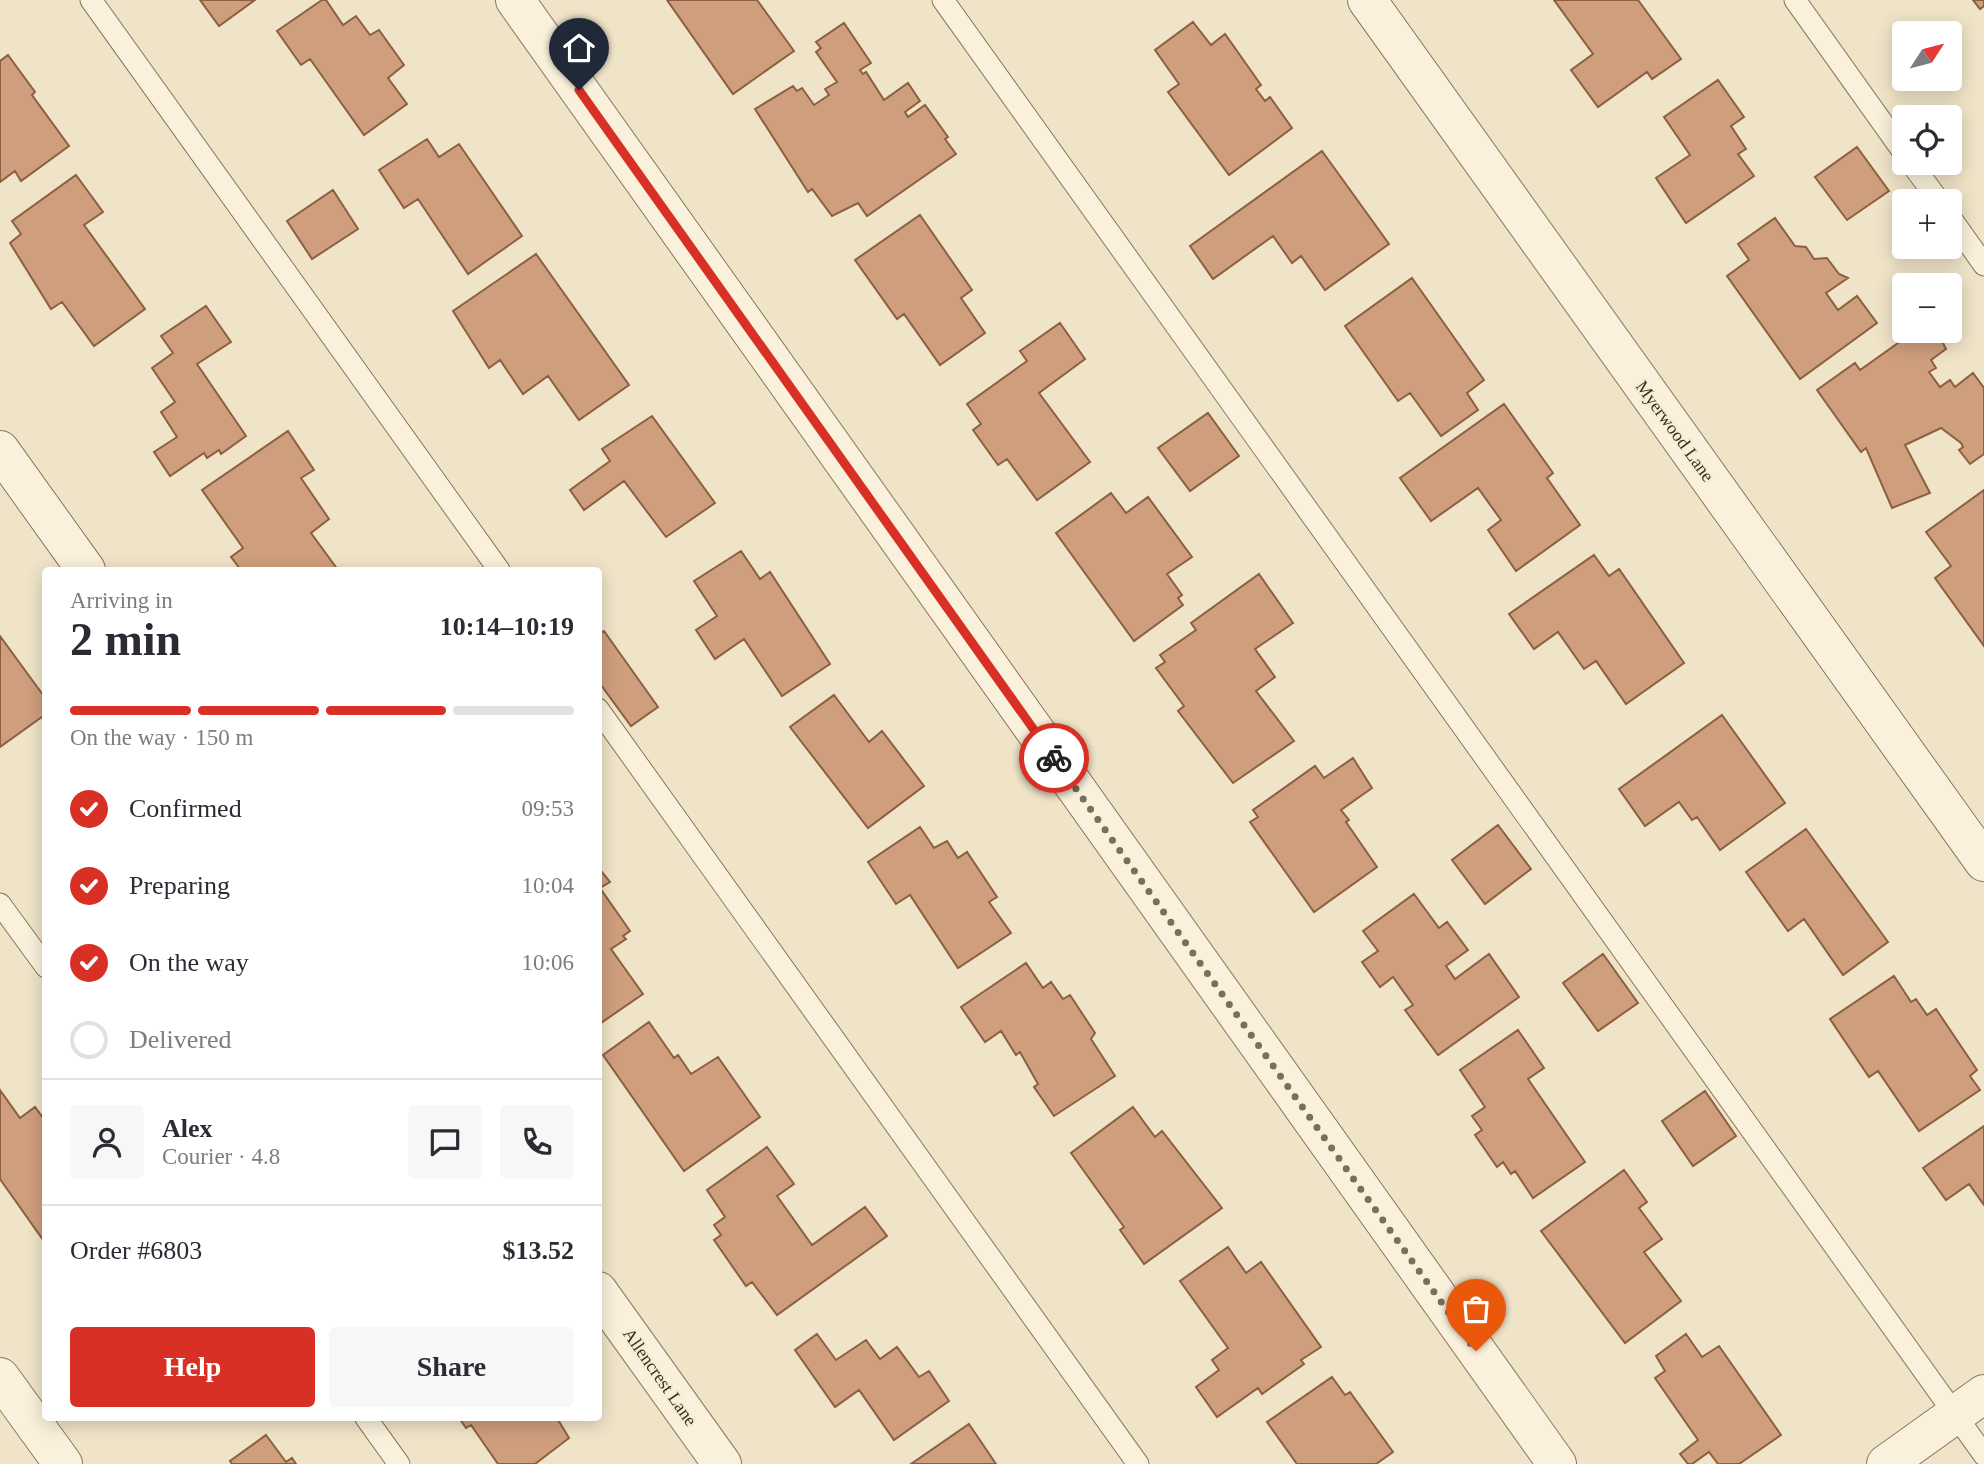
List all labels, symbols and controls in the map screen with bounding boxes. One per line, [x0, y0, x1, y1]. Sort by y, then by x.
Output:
pin [549, 18, 609, 90]
north arrow [1892, 21, 1962, 91]
map controls [1892, 21, 1962, 343]
icon: home [560, 29, 598, 67]
button: locate [1892, 105, 1962, 175]
button: + [1892, 189, 1962, 259]
button: − [1892, 273, 1962, 343]
street label: Myerwood Lane [1632, 377, 1718, 485]
text: Arriving in [70, 588, 173, 613]
text: 10:14–10:19 [440, 612, 574, 641]
text: 2 min [70, 614, 181, 665]
courier [1019, 723, 1089, 793]
text: On the way · 150 m [70, 725, 253, 750]
icon: bike [1035, 739, 1073, 777]
icon: check [70, 790, 108, 828]
text: Confirmed [129, 794, 242, 823]
text: 09:53 [522, 796, 574, 821]
icon: check [70, 867, 108, 905]
text: Preparing [129, 871, 230, 900]
text: 10:04 [522, 873, 574, 898]
icon: check [70, 944, 108, 982]
text: On the way [129, 948, 249, 977]
text: 10:06 [522, 950, 574, 975]
text: Delivered [129, 1025, 232, 1054]
button: person [70, 1105, 144, 1179]
button: chat [408, 1105, 482, 1179]
button: phone [500, 1105, 574, 1179]
text: Alex [162, 1114, 213, 1143]
text: Courier · 4.8 [162, 1144, 280, 1169]
text: Order #6803 [70, 1236, 202, 1265]
text: $13.52 [503, 1236, 574, 1265]
pin [1446, 1279, 1506, 1351]
icon: bag [1457, 1290, 1495, 1328]
street label: Allencrest Lane [619, 1324, 701, 1430]
button: Help [70, 1327, 315, 1407]
button: Share [329, 1327, 574, 1407]

